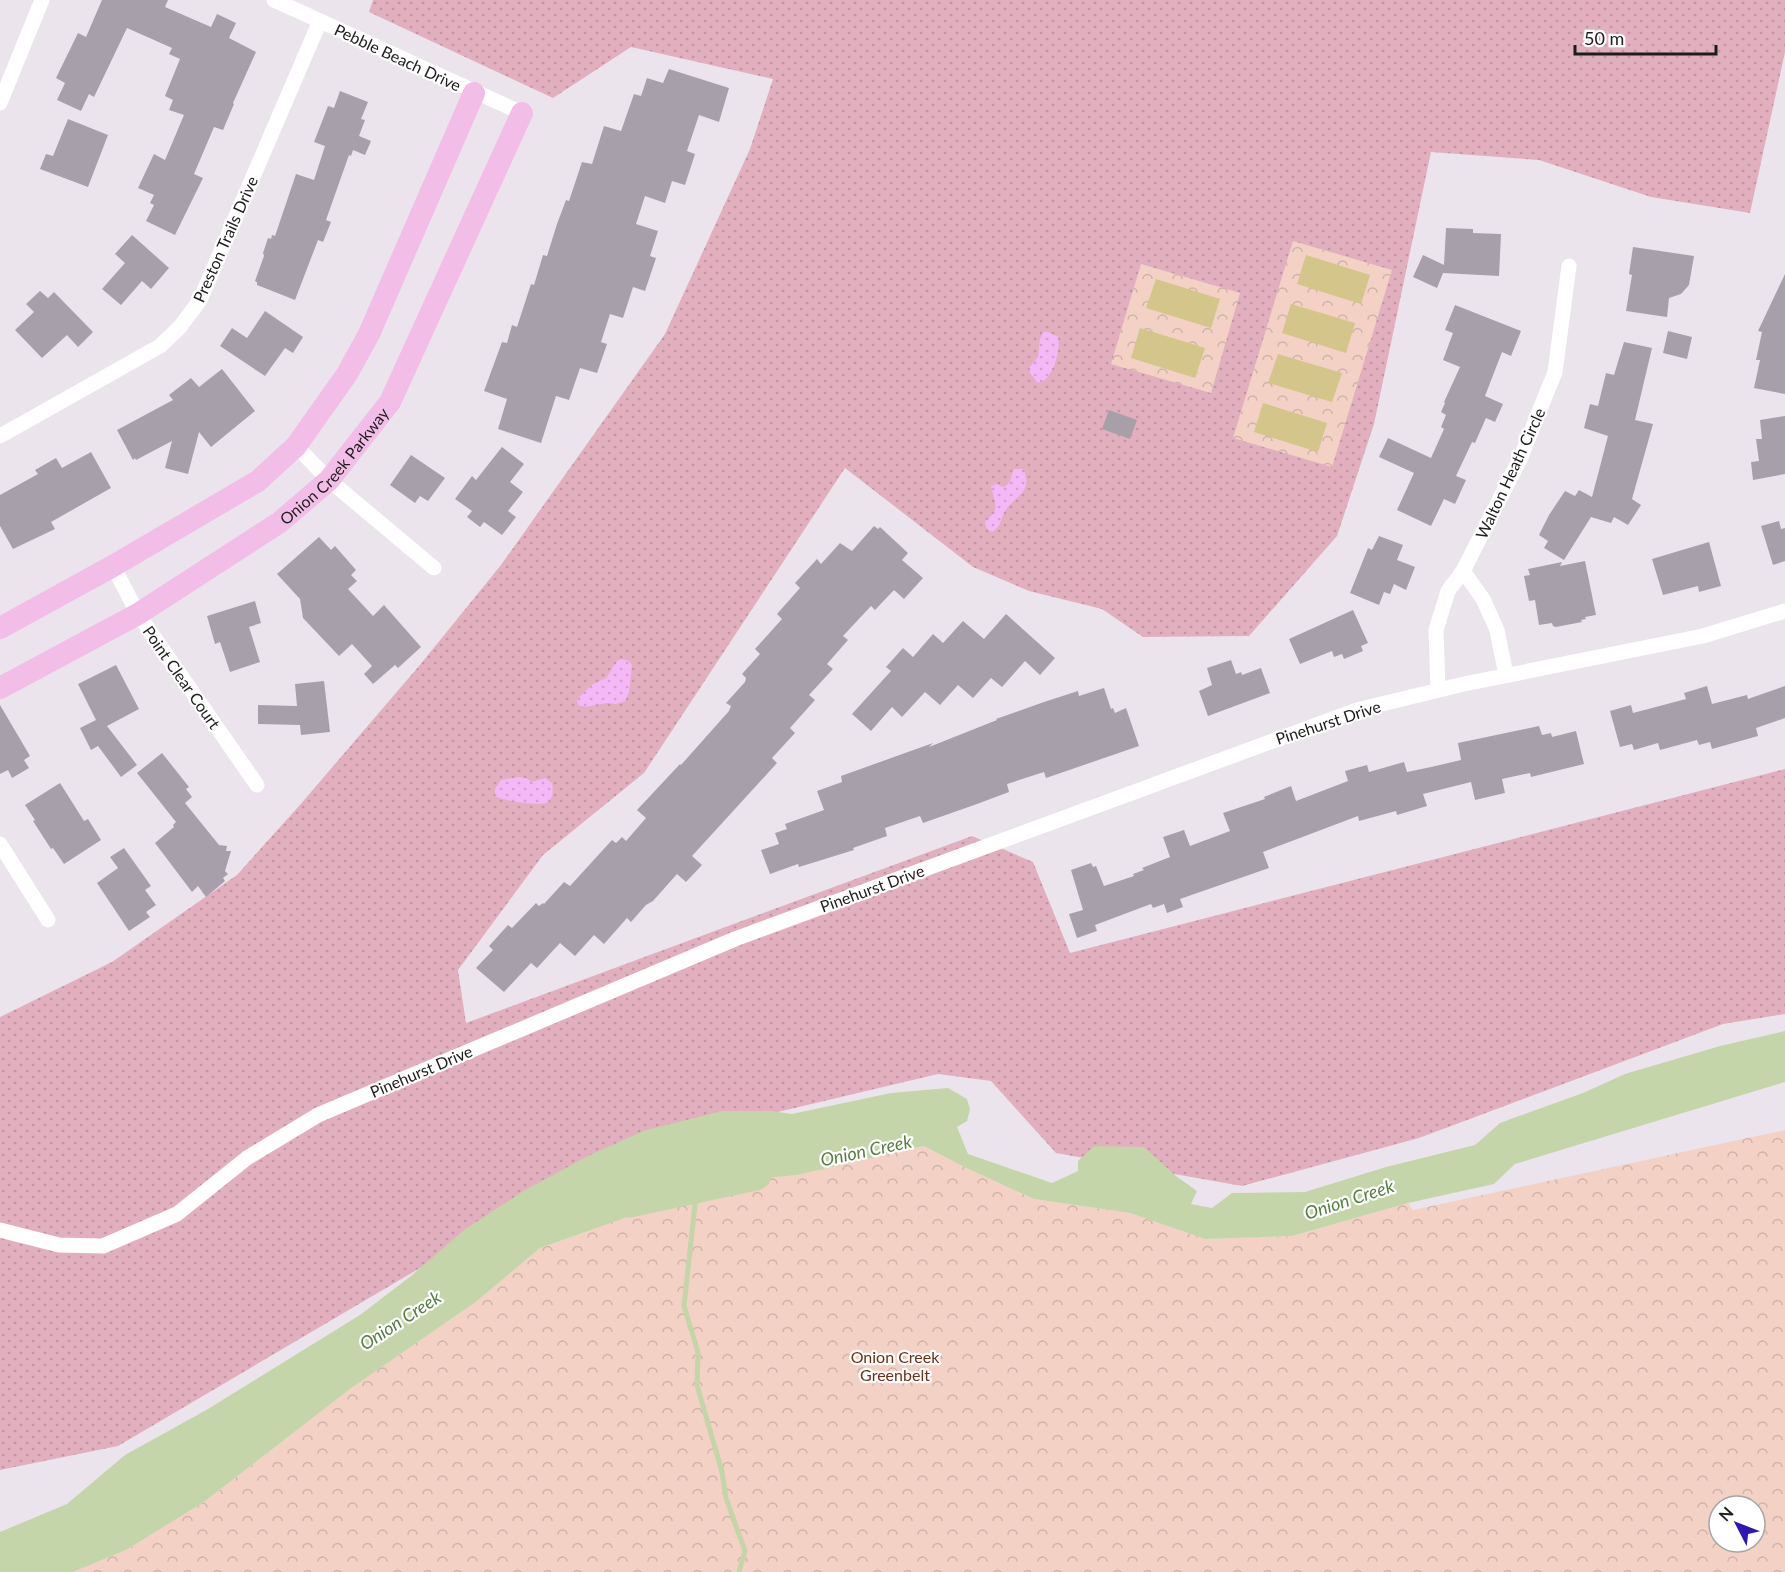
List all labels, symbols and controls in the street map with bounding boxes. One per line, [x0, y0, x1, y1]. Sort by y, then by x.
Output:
scale bar [1575, 18, 1716, 56]
street label: Pebble Beach Drive [332, 19, 464, 95]
text: 50 m [1584, 27, 1624, 49]
street label: Preston Trails Drive [189, 173, 261, 305]
street label: Onion Creek Parkway [275, 403, 392, 528]
street label: Walton Heath Circle [1471, 405, 1549, 541]
street label: Point Clear Court [139, 622, 225, 732]
street label: Pinehurst Drive [1273, 696, 1383, 748]
street label: Pinehurst Drive [817, 860, 927, 916]
street label: Pinehurst Drive [367, 1041, 475, 1101]
water label: Onion Creek [818, 1130, 914, 1170]
water label: Onion Creek [1302, 1174, 1397, 1224]
water label: Onion Creek [355, 1285, 445, 1354]
park label: Onion Creek Greenbelt [851, 1347, 940, 1384]
north arrow [1707, 1494, 1767, 1554]
text: N [1714, 1503, 1737, 1525]

